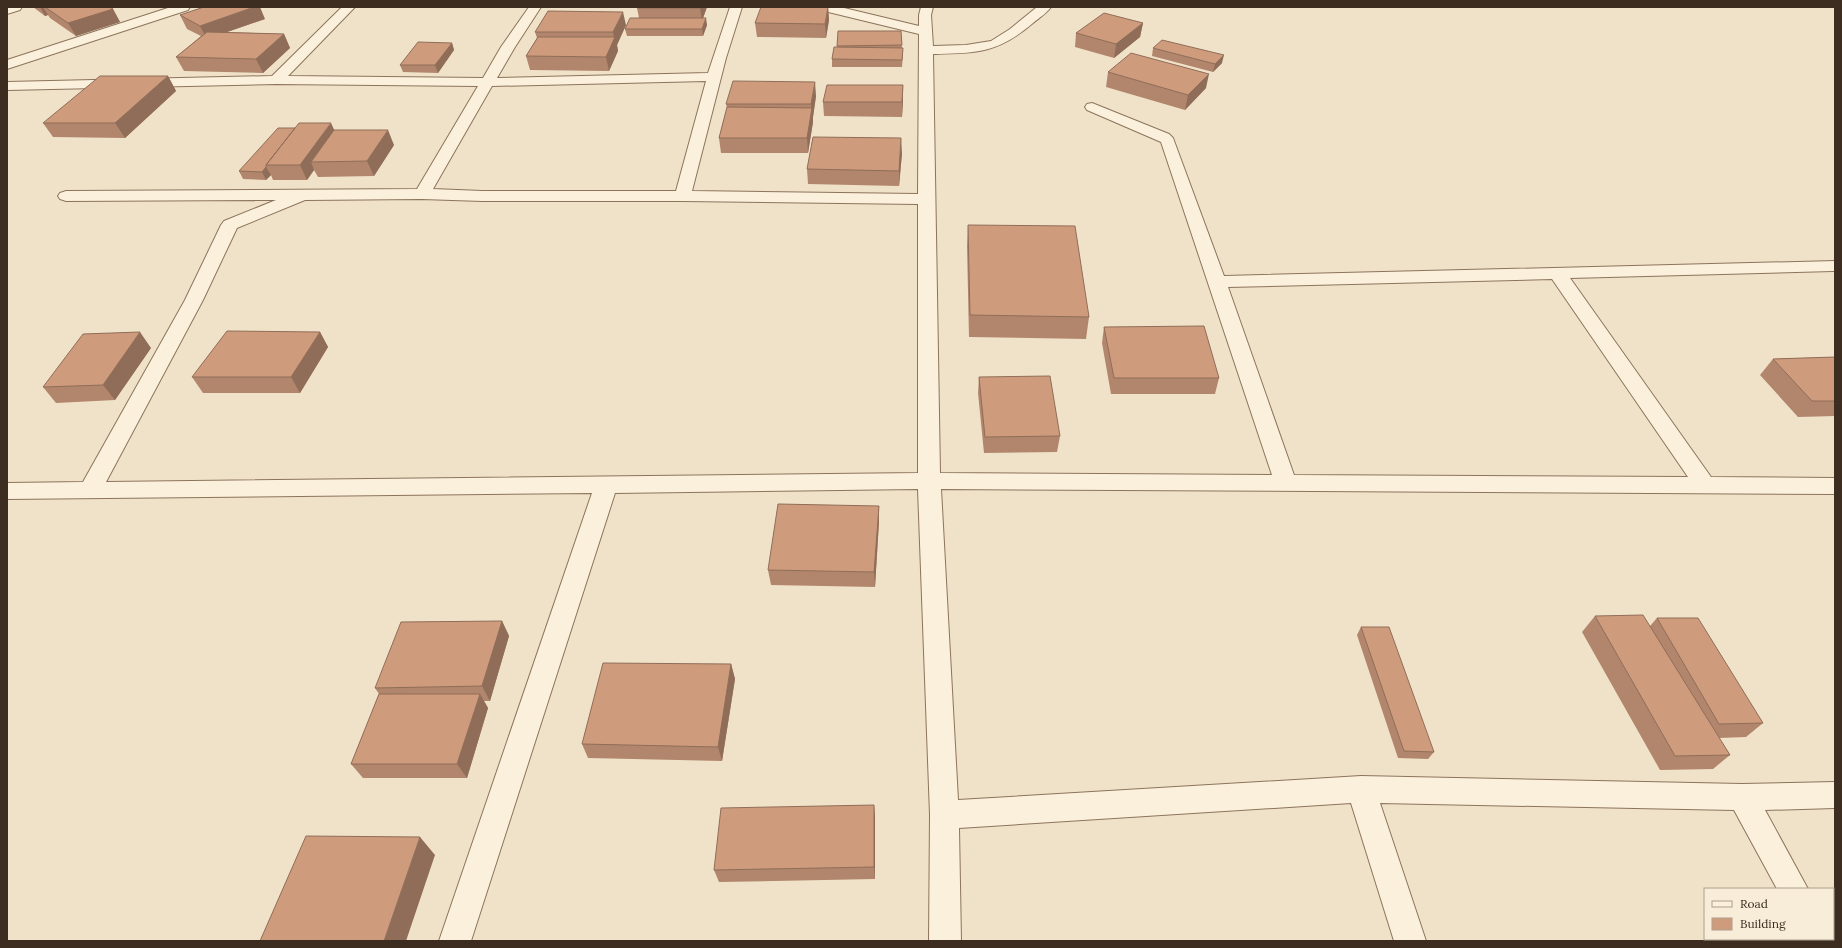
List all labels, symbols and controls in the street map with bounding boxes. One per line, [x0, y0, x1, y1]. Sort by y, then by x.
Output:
legend [1704, 888, 1834, 940]
text: Road [1740, 896, 1768, 911]
text: Building [1740, 916, 1786, 931]

